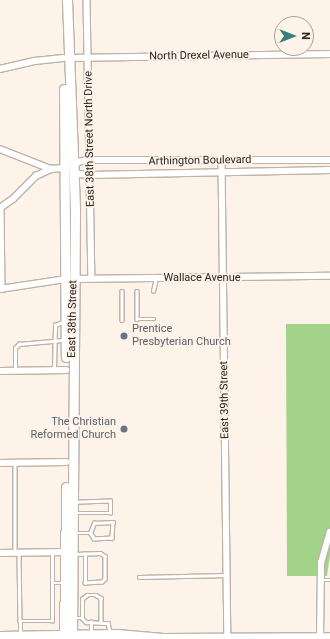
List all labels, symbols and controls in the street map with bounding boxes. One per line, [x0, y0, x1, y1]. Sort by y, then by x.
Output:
north arrow [274, 16, 314, 56]
text: N [299, 32, 312, 40]
street label: North Drexel Avenue [149, 49, 249, 63]
street label: East 38th Street North Drive [82, 71, 98, 207]
street label: Arthington Boulevard [148, 154, 252, 168]
street label: Wallace Avenue [163, 271, 241, 285]
street label: East 38th Street [66, 280, 80, 358]
place label: Prentice Presbyterian Church [132, 323, 231, 349]
marker: Prentice Presbyterian Church [119, 331, 129, 341]
street label: East 39th Street [218, 361, 232, 439]
place label: The Christian Reformed Church [30, 416, 116, 442]
marker: The Christian Reformed Church [119, 424, 129, 434]

